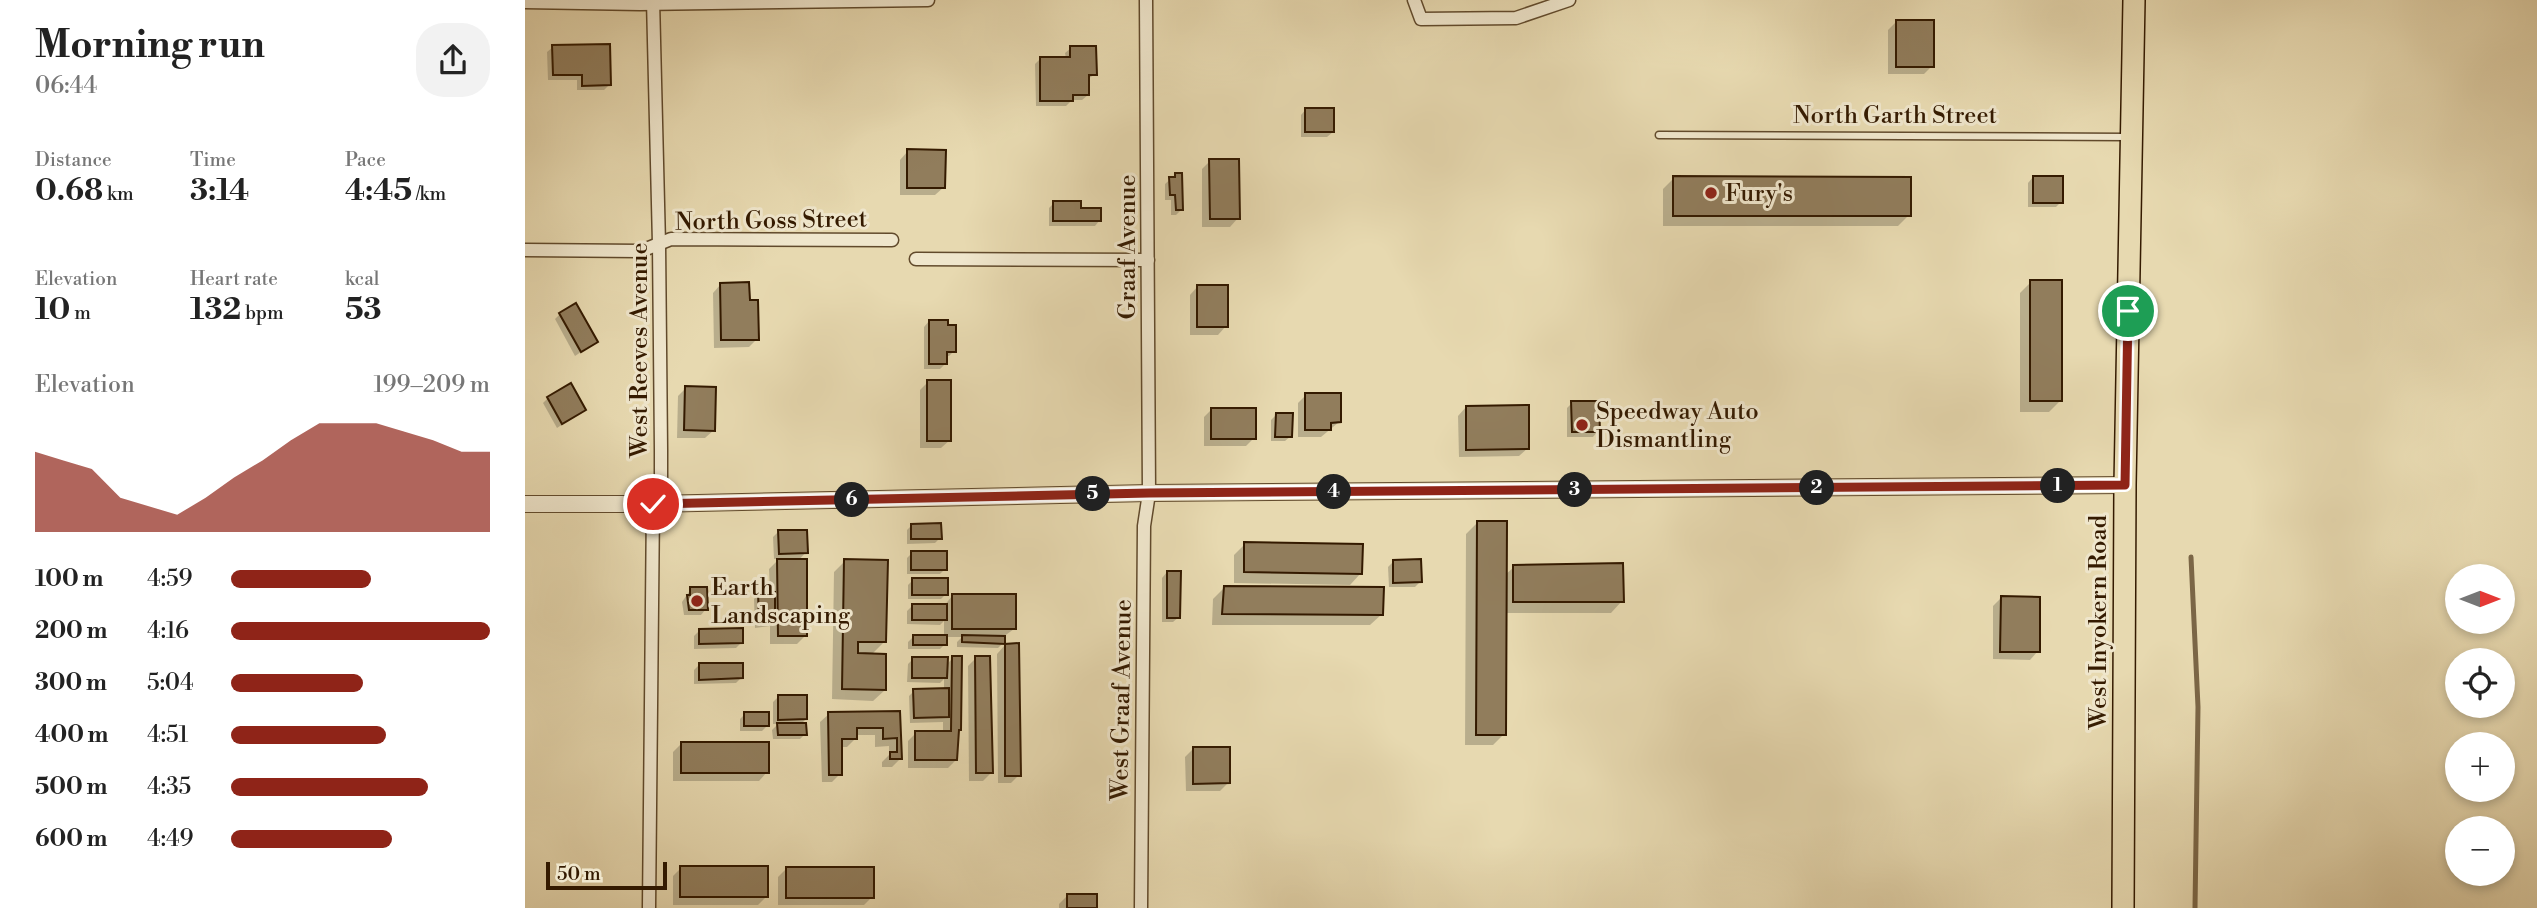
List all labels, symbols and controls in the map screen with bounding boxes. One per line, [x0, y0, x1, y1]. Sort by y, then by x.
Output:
text: Morning run [35, 22, 265, 69]
button: share [416, 23, 490, 97]
text: 06:44 [35, 72, 97, 100]
street label: North Garth Street [1793, 101, 1998, 131]
text: Distance [35, 148, 112, 172]
text: Time [190, 148, 236, 172]
text: Pace [345, 148, 386, 172]
text: 0.68 [35, 172, 103, 210]
text: 3:14 [190, 172, 249, 210]
text: 4:45 [345, 172, 412, 210]
street label: Graaf Avenue [1113, 175, 1143, 319]
place label: Fury's [1725, 179, 1793, 209]
text: km [103, 182, 134, 206]
text: /km [412, 182, 446, 206]
marker: Fury's [1703, 185, 1719, 201]
street label: North Goss Street [675, 204, 868, 238]
street label: West Reeves Avenue [625, 242, 655, 459]
text: Elevation [35, 267, 117, 291]
text: Heart rate [190, 267, 278, 291]
text: kcal [345, 267, 379, 291]
pin [2098, 281, 2158, 341]
text: 10 [35, 291, 70, 329]
text: 132 [190, 291, 241, 329]
text: 53 [345, 291, 382, 329]
icon: arrive [2109, 292, 2147, 330]
text: m [70, 301, 91, 325]
text: bpm [241, 301, 284, 325]
text: Elevation [35, 371, 135, 399]
text: 199–209 m [373, 371, 490, 399]
place label: Speedway Auto Dismantling [1596, 397, 1759, 455]
marker: Speedway Auto Dismantling [1574, 417, 1590, 433]
pin: 1 [2041, 468, 2075, 504]
pin: 2 [1799, 470, 1835, 505]
pin: 3 [1557, 472, 1593, 508]
text: 1 [2053, 473, 2062, 497]
pin [623, 474, 683, 534]
pin: 4 [1317, 475, 1351, 510]
text: 2 [1811, 475, 1822, 499]
pin: 5 [1075, 476, 1111, 512]
text: 3 [1569, 477, 1580, 501]
text: 4 [1327, 479, 1340, 503]
text: 5 [1087, 481, 1098, 505]
pin: 6 [835, 482, 869, 518]
icon: check [634, 485, 672, 523]
text: 6 [846, 487, 857, 511]
street label: West Inyokern Road [2084, 514, 2114, 730]
north arrow [2445, 564, 2515, 634]
map controls [2445, 564, 2515, 886]
text: 100 m [35, 565, 103, 593]
text: 4:59 [147, 565, 193, 593]
place label: Earth Landscaping [711, 573, 851, 631]
marker: Earth Landscaping [689, 593, 705, 609]
street label: West Graaf Avenue [1105, 599, 1139, 802]
text: 200 m [35, 617, 107, 645]
text: 4:16 [147, 617, 189, 645]
button: locate [2445, 648, 2515, 718]
text: 300 m [35, 669, 107, 697]
text: 5:04 [147, 669, 194, 697]
text: 400 m [35, 721, 108, 749]
text: 4:51 [147, 721, 188, 749]
button: + [2445, 732, 2515, 802]
text: 500 m [35, 773, 107, 801]
text: 4:35 [147, 773, 191, 801]
button: − [2445, 816, 2515, 886]
text: 600 m [35, 825, 108, 853]
text: 4:49 [147, 825, 194, 853]
scale bar [546, 859, 667, 891]
text: 50 m [557, 862, 601, 886]

